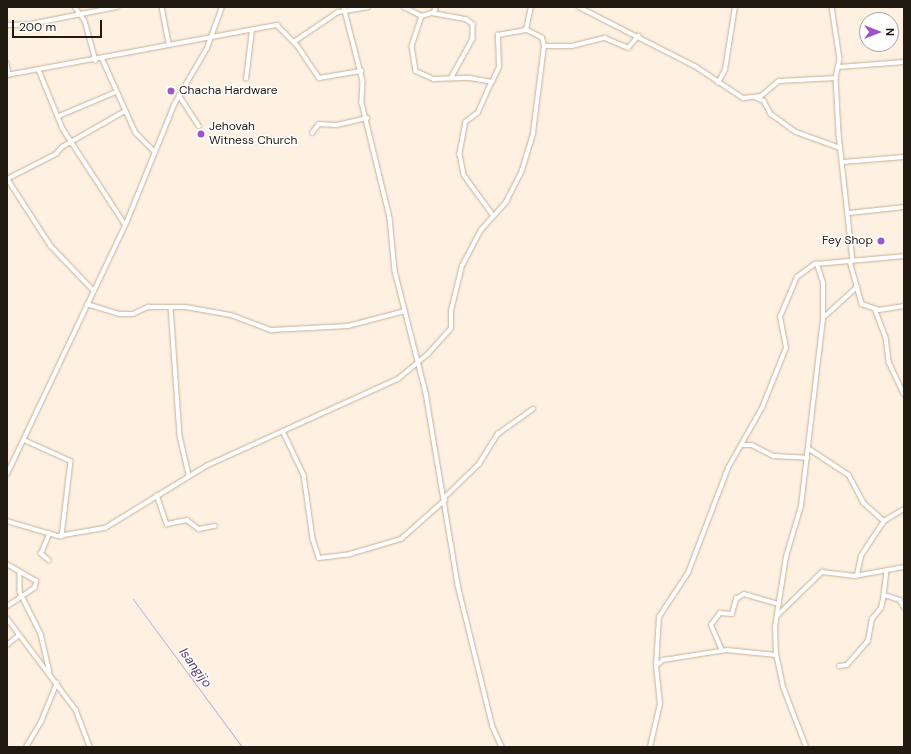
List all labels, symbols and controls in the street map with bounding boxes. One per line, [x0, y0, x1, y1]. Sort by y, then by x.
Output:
scale bar [14, 12, 104, 38]
north arrow [859, 12, 899, 52]
text: 200 m [19, 19, 56, 35]
text: N [883, 28, 897, 36]
place label: Chacha Hardware [179, 84, 277, 98]
marker: Chacha Hardware [166, 86, 176, 96]
place label: Jehovah Witness Church [209, 120, 297, 148]
marker: Jehovah Witness Church [196, 129, 206, 139]
place label: Fey Shop [822, 234, 873, 248]
marker: Fey Shop [876, 236, 886, 246]
water label: Isangijo [175, 645, 215, 691]

